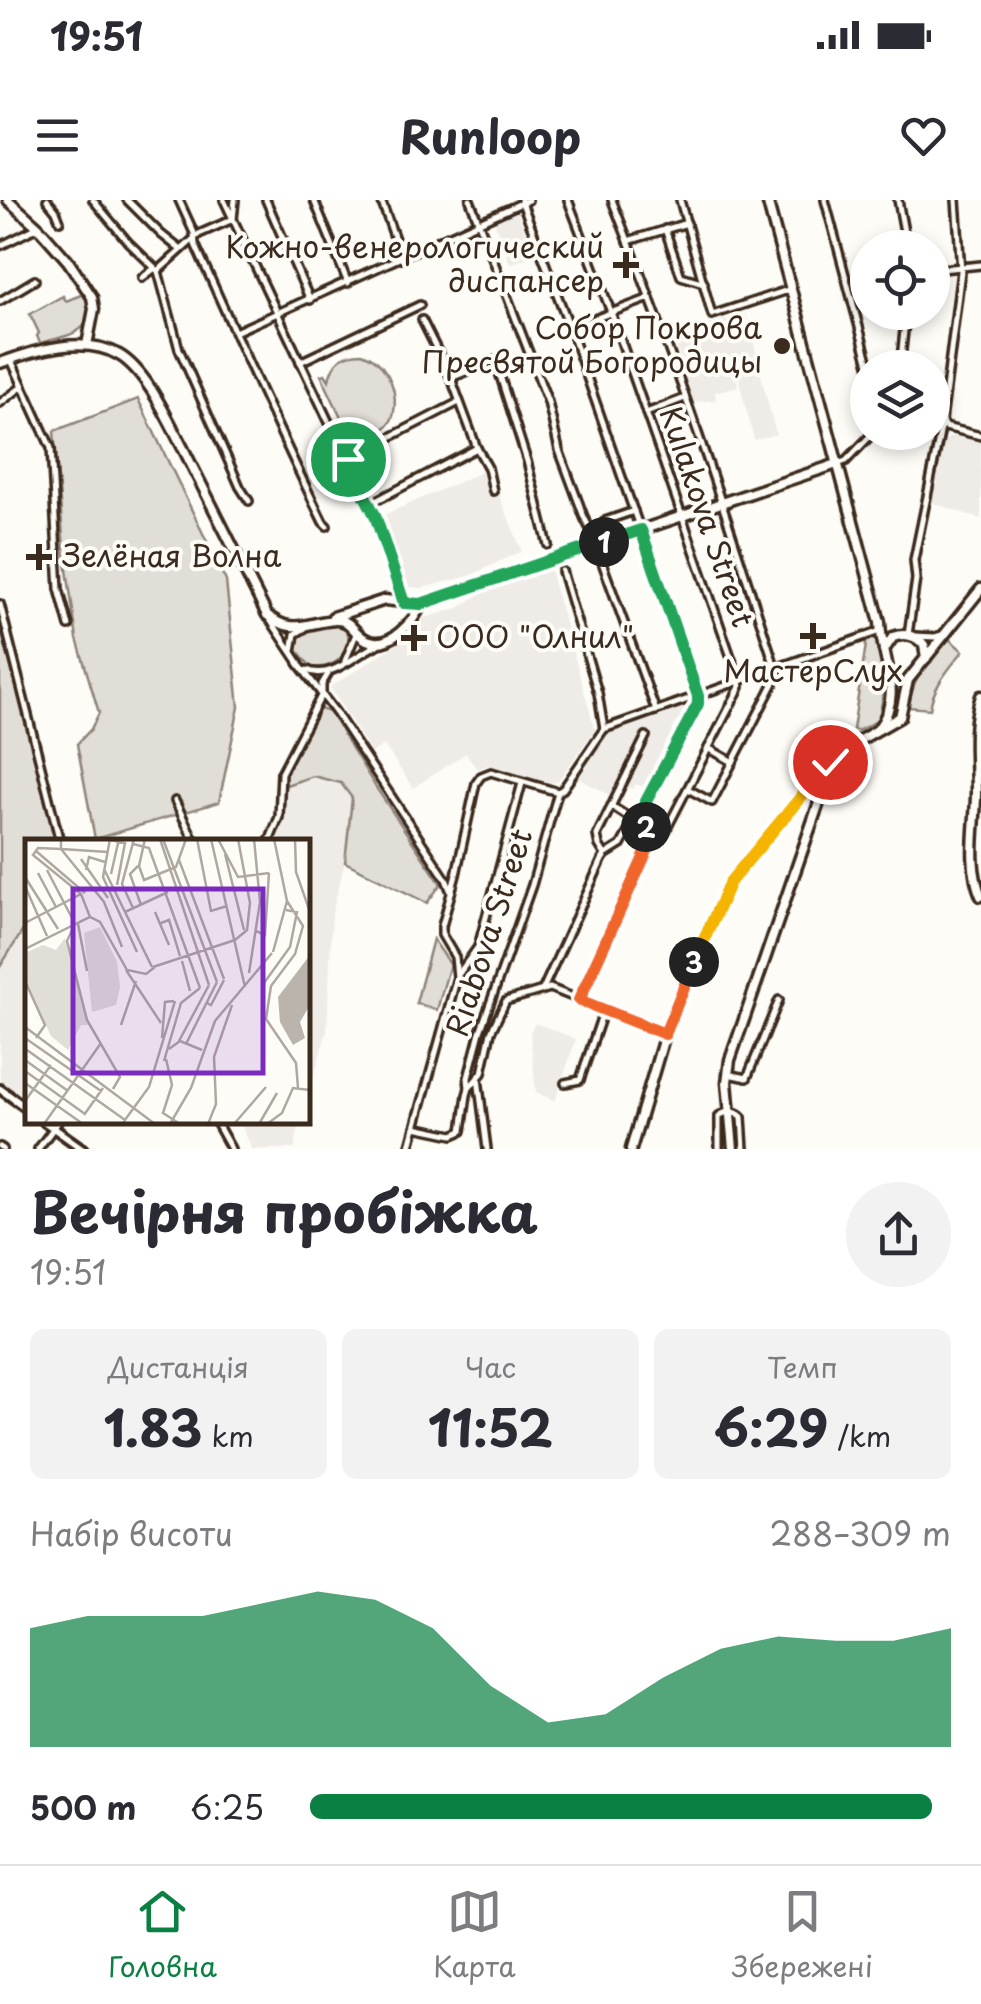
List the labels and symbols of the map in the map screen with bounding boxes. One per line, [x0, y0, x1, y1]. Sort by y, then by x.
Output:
place label: Кожно-венерологический диспансер [226, 223, 604, 302]
marker: Кожно-венерологический диспансер [613, 252, 639, 278]
place label: Собор Покрова Пресвятой Богородицы [422, 304, 762, 383]
marker: Собор Покрова Пресвятой Богородицы [771, 335, 793, 357]
street label: Kulakova Street [650, 400, 767, 633]
pin [306, 417, 391, 502]
pin: 1 [579, 517, 629, 567]
place label: Зелёная Волна [62, 532, 282, 577]
marker: Зелёная Волна [26, 544, 52, 570]
place label: ООО "Олнил" [436, 613, 634, 658]
marker: МастерСлух [800, 623, 826, 649]
marker: ООО "Олнил" [401, 625, 427, 651]
place label: МастерСлух [723, 647, 903, 692]
pin [788, 720, 873, 805]
pin: 2 [621, 802, 671, 852]
street label: Riabova Street [433, 823, 542, 1042]
inset map [25, 839, 310, 1124]
pin: 3 [669, 937, 719, 987]

